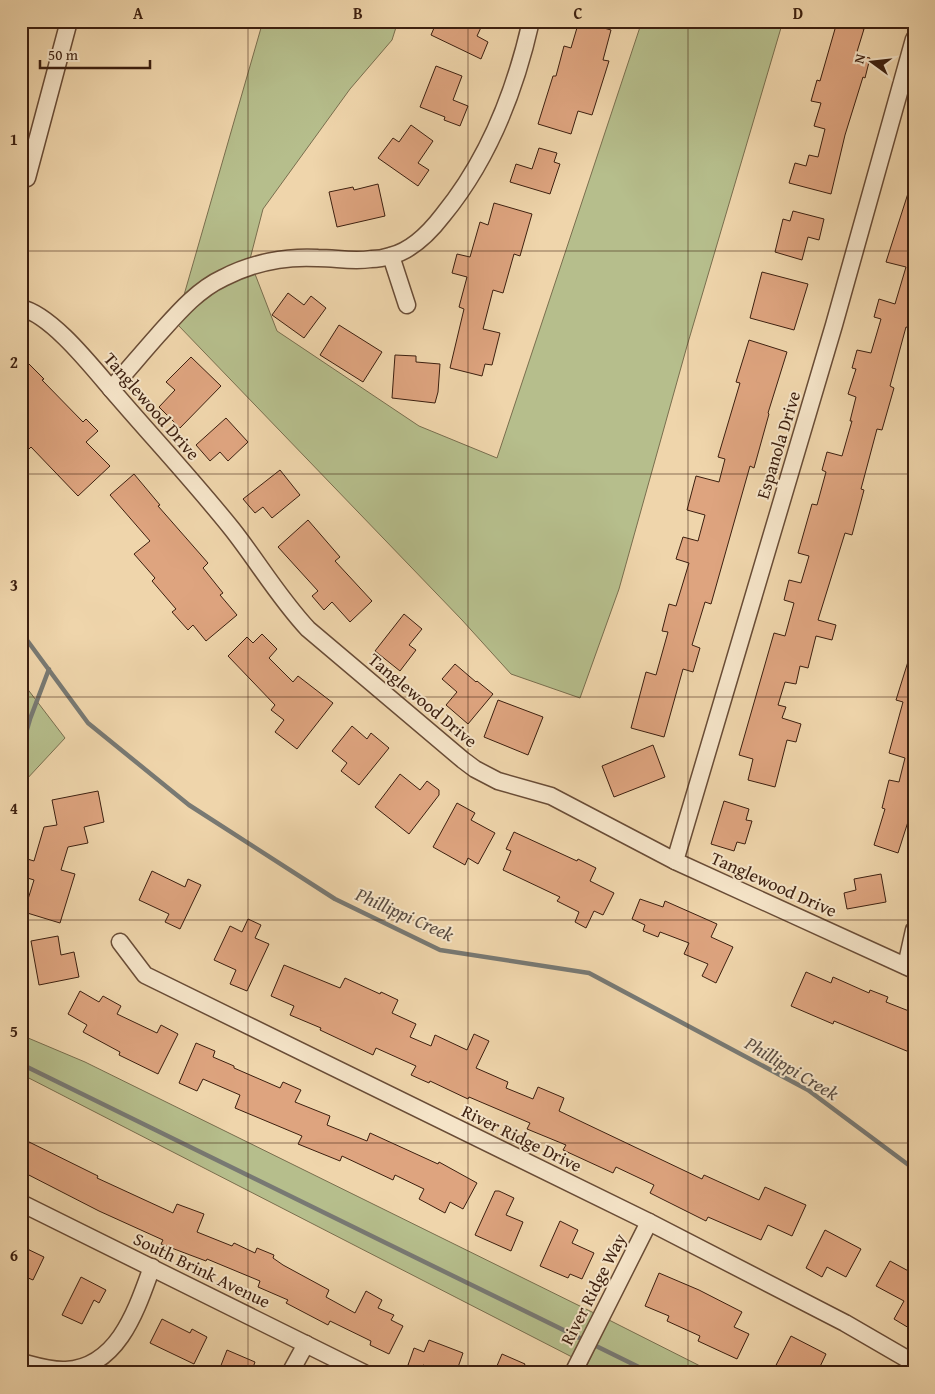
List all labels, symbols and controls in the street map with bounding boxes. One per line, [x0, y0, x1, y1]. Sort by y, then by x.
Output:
text: A [133, 1, 144, 25]
text: B [353, 1, 363, 25]
text: C [573, 1, 583, 25]
text: D [793, 1, 803, 25]
scale bar [40, 38, 150, 70]
north arrow [848, 38, 898, 88]
text: 50 m [48, 44, 79, 65]
text: N [849, 51, 870, 66]
text: 1 [10, 127, 18, 151]
street label: Tanglewood Drive [97, 346, 207, 466]
text: 2 [10, 350, 18, 374]
street label: Espanola Drive [749, 388, 807, 502]
text: 3 [10, 573, 18, 597]
street label: Tanglewood Drive [363, 646, 483, 754]
text: 4 [10, 796, 18, 820]
street label: Tanglewood Drive [707, 844, 841, 924]
water label: Phillippi Creek [351, 879, 459, 948]
text: 5 [10, 1019, 18, 1043]
water label: Phillippi Creek [739, 1028, 844, 1107]
street label: River Ridge Drive [457, 1097, 587, 1179]
street label: South Brink Avenue [129, 1225, 275, 1315]
street label: River Ridge Way [553, 1228, 633, 1350]
text: 6 [10, 1243, 18, 1267]

